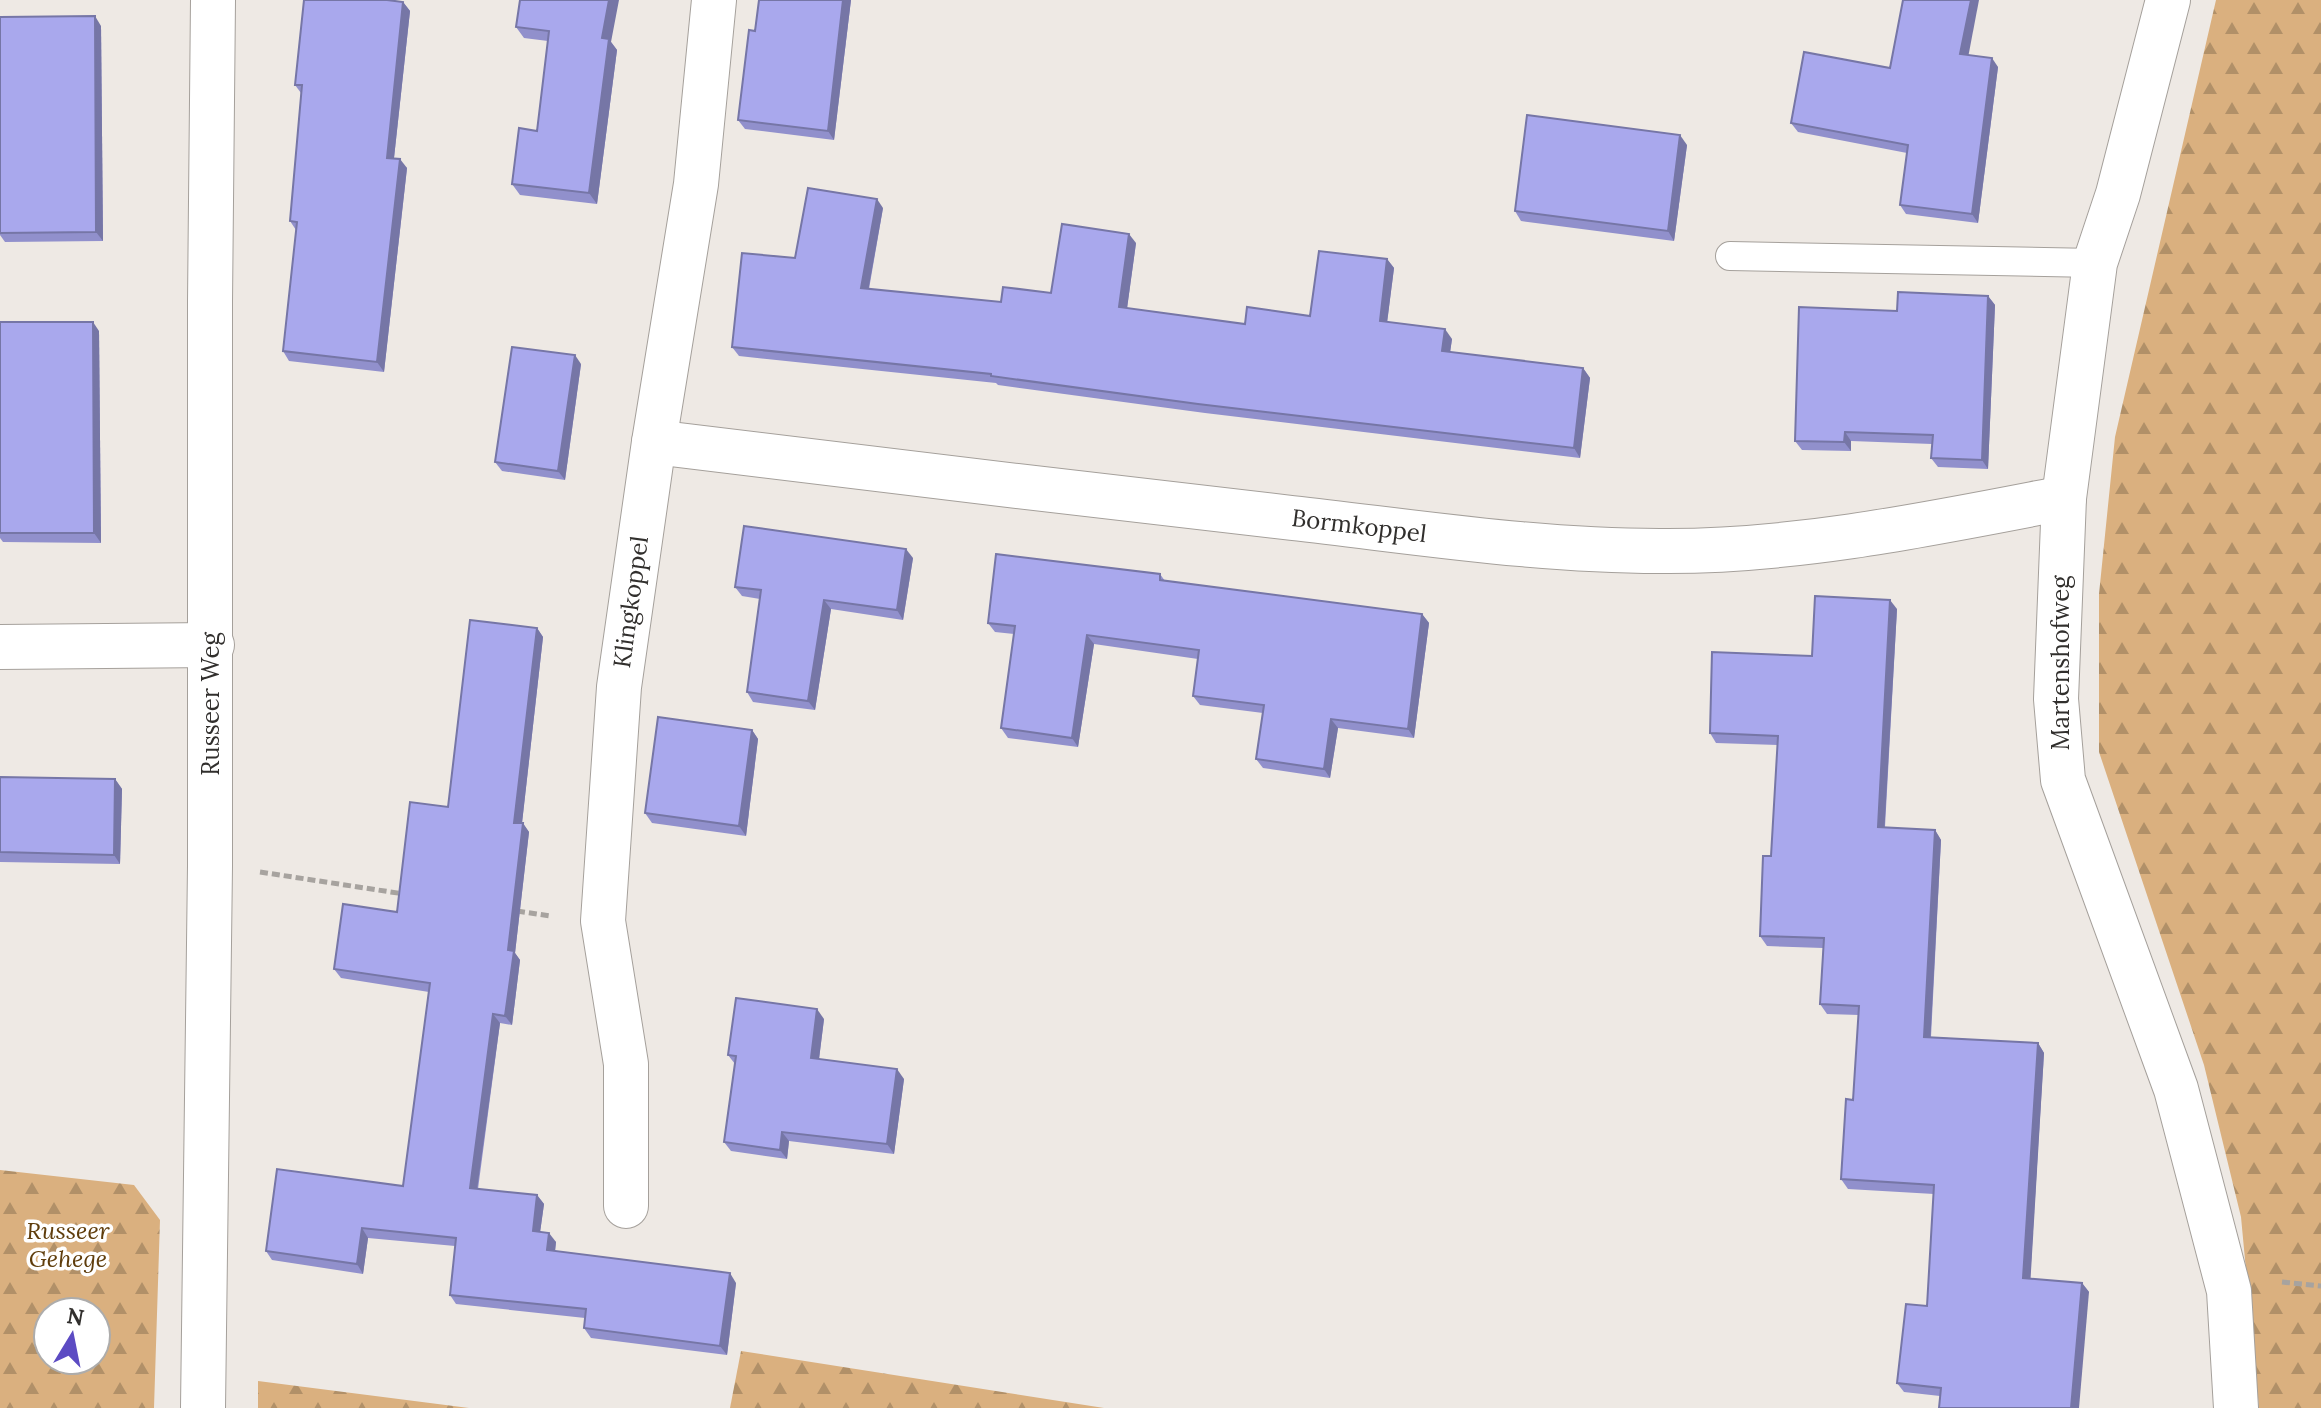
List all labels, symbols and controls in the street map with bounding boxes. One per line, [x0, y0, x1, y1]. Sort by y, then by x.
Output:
street label: Bormkoppel [1290, 502, 1428, 549]
street label: Klingkoppel [606, 534, 655, 670]
street label: Martenshofweg [2045, 575, 2076, 750]
street label: Russeer Weg [195, 632, 226, 776]
park label: Russeer Gehege [26, 1215, 110, 1274]
north arrow [32, 1296, 112, 1376]
text: N [65, 1301, 86, 1332]

